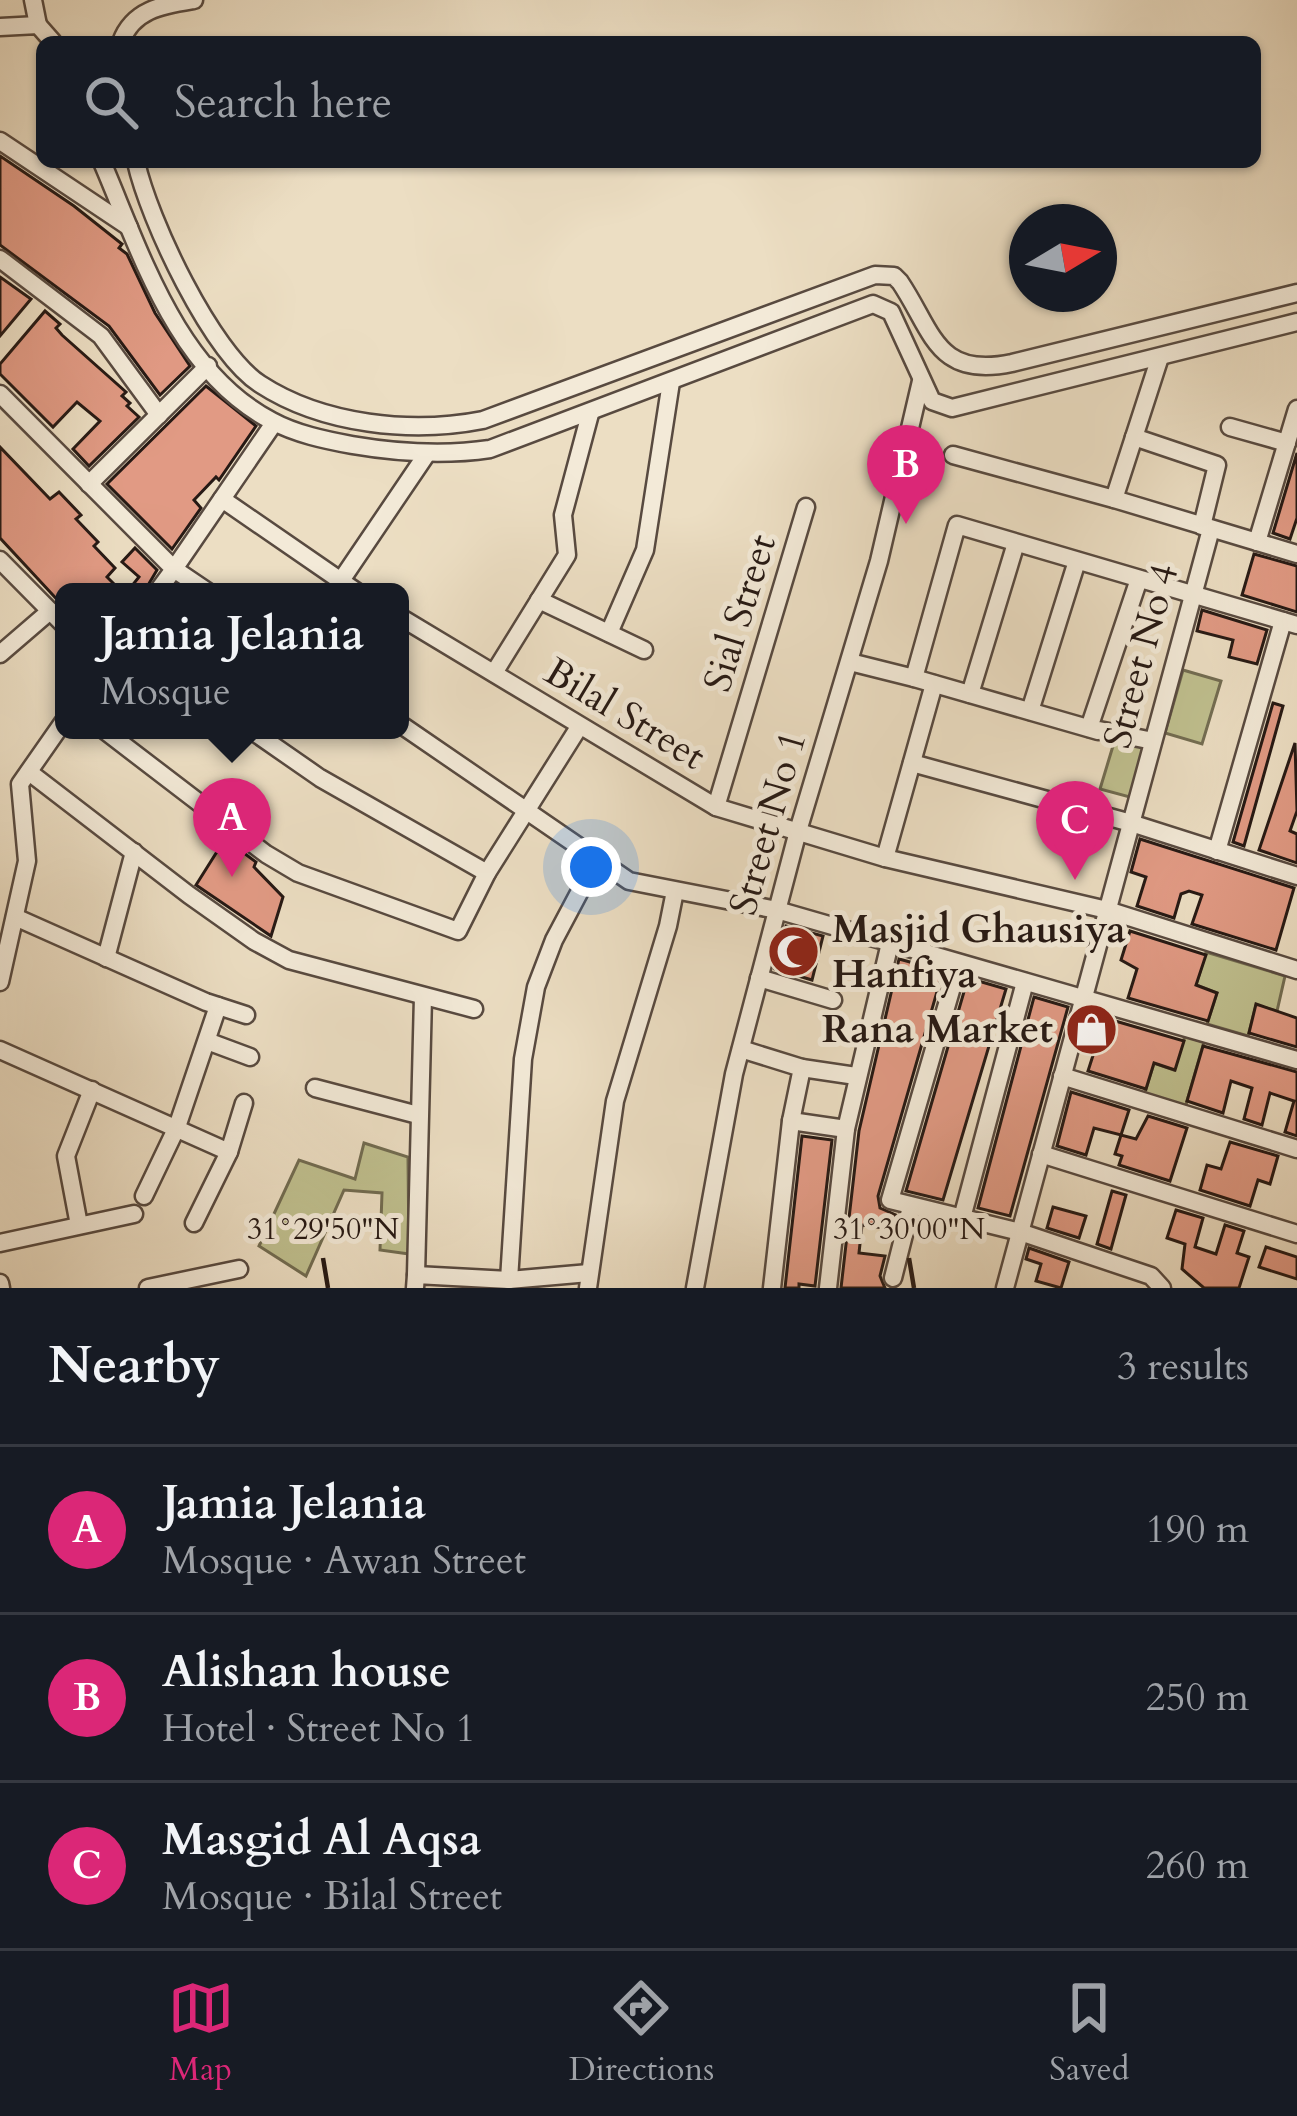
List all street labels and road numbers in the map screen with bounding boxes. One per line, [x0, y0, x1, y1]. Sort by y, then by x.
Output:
street label: Sial Street [691, 528, 789, 698]
street label: Street No 4 [1091, 558, 1191, 754]
street label: Bilal Street [535, 645, 715, 783]
street label: Street No 1 [716, 725, 820, 921]

